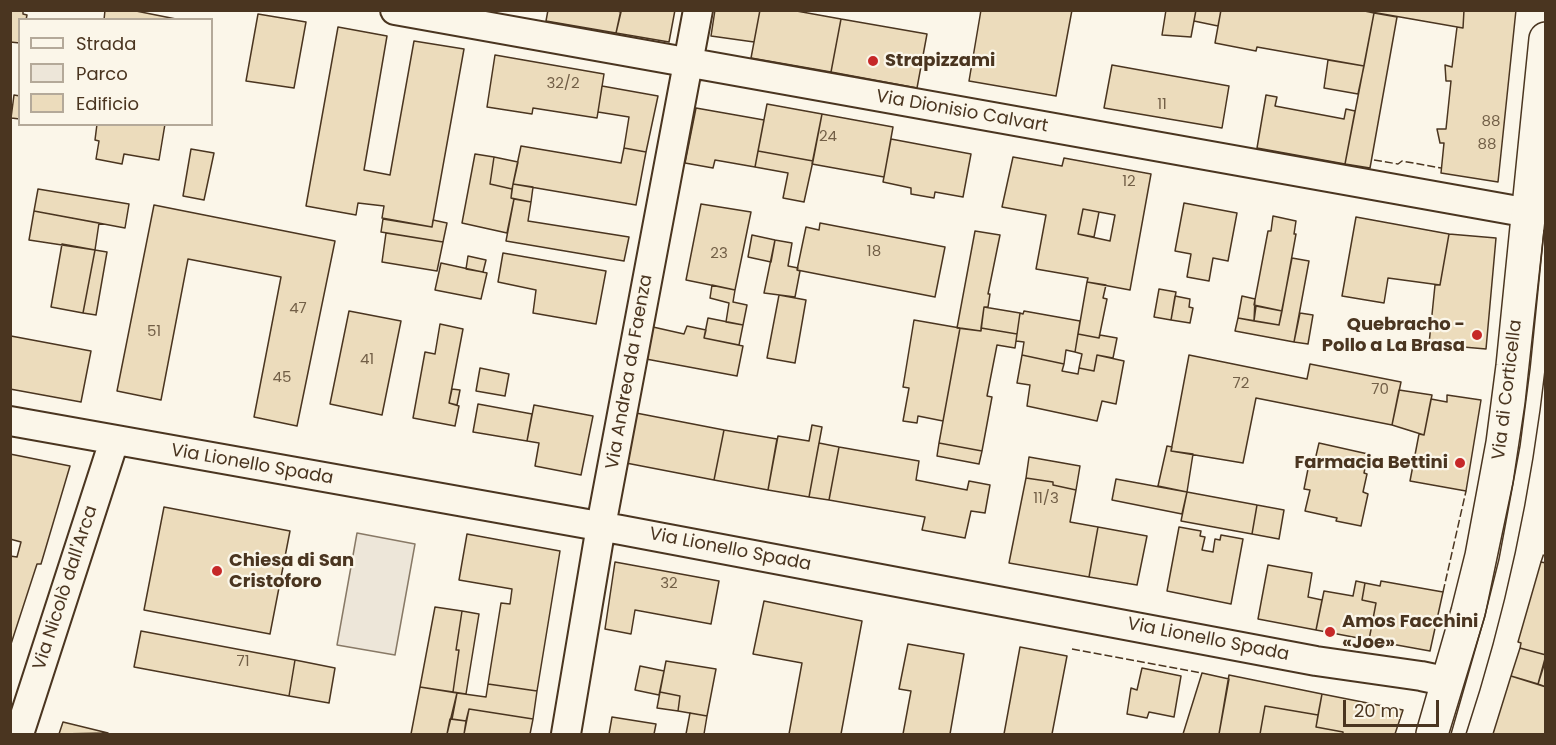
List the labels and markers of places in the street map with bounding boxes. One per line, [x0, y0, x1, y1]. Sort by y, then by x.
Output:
place label: Strapizzami [885, 50, 995, 72]
marker: Strapizzami [866, 54, 880, 68]
place label: Quebracho - Pollo a La Brasa [1322, 314, 1465, 356]
marker: Quebracho - Pollo a La Brasa [1470, 328, 1484, 342]
place label: Farmacia Bettini [1294, 452, 1448, 474]
marker: Farmacia Bettini [1453, 456, 1467, 470]
place label: Chiesa di San Cristoforo [229, 550, 354, 592]
marker: Chiesa di San Cristoforo [210, 564, 224, 578]
place label: Amos Facchini «Joe» [1342, 611, 1478, 654]
marker: Amos Facchini «Joe» [1323, 625, 1337, 639]

